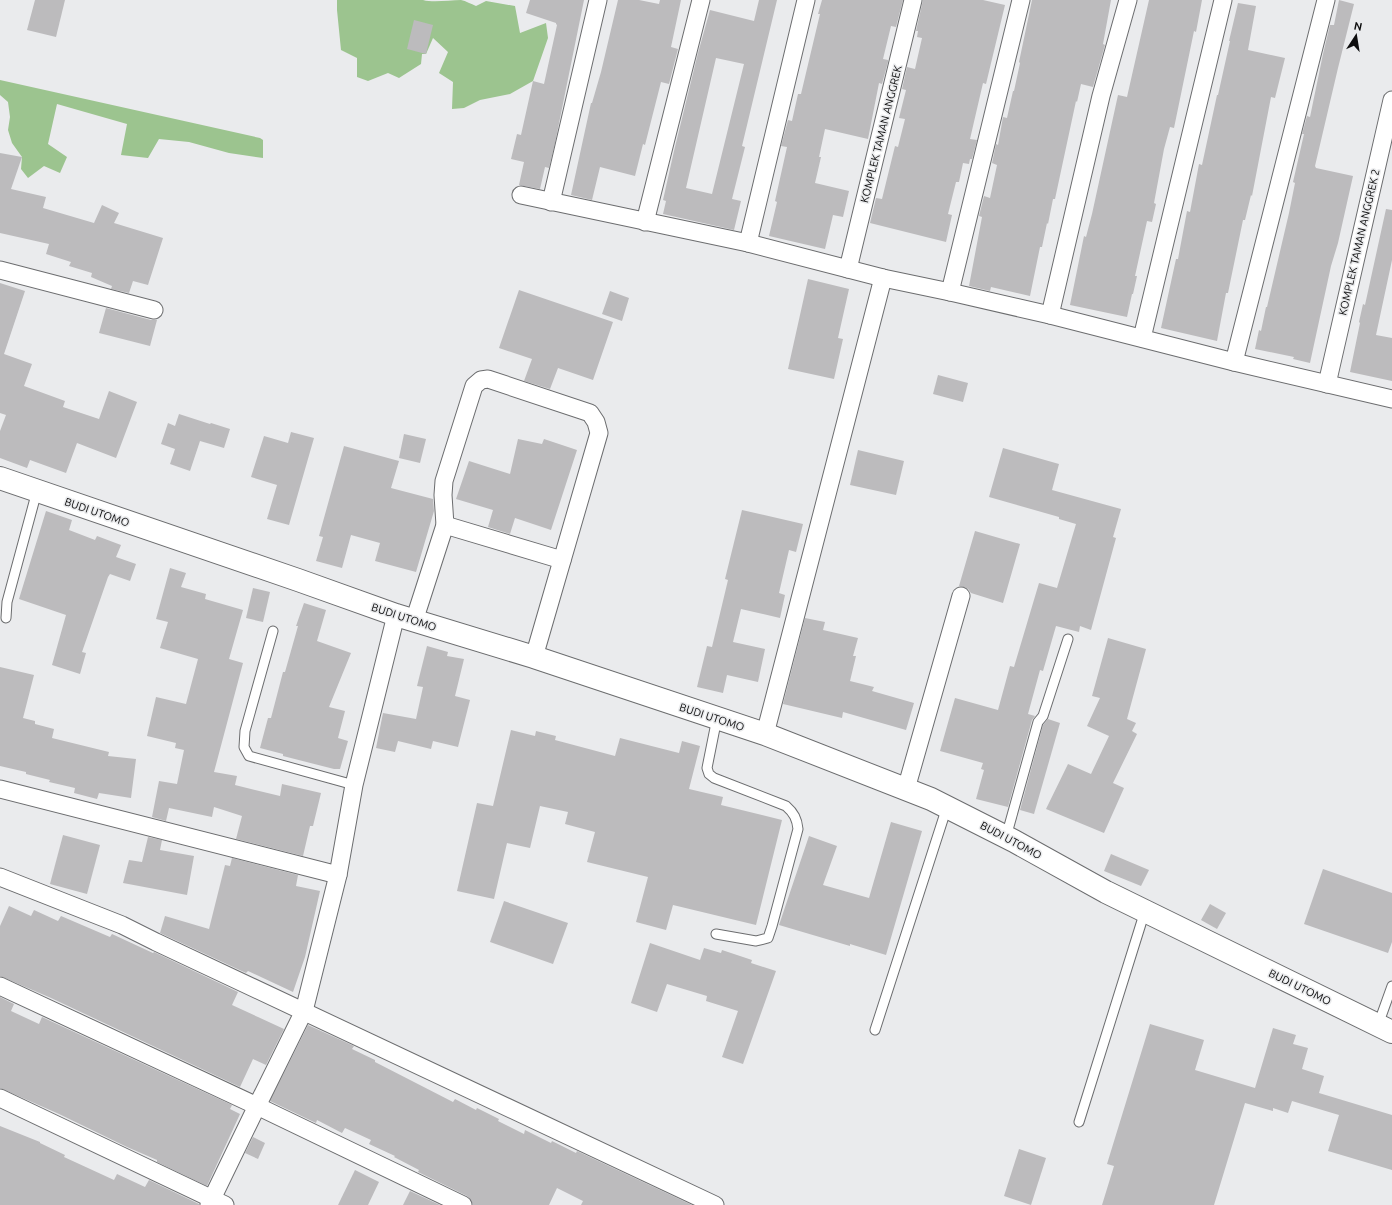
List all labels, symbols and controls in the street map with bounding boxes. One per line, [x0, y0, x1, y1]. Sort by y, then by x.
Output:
north arrow [1336, 16, 1376, 56]
text: N [1353, 19, 1363, 33]
street label: KOMPLEK TAMAN ANGGREK [858, 64, 904, 204]
street label: KOMPLEK TAMAN ANGGREK 2 [1336, 168, 1382, 316]
street label: BUDI UTOMO [63, 495, 131, 529]
street label: BUDI UTOMO [370, 601, 438, 633]
street label: BUDI UTOMO [678, 701, 746, 733]
street label: BUDI UTOMO [978, 819, 1044, 861]
street label: BUDI UTOMO [1267, 967, 1333, 1007]

